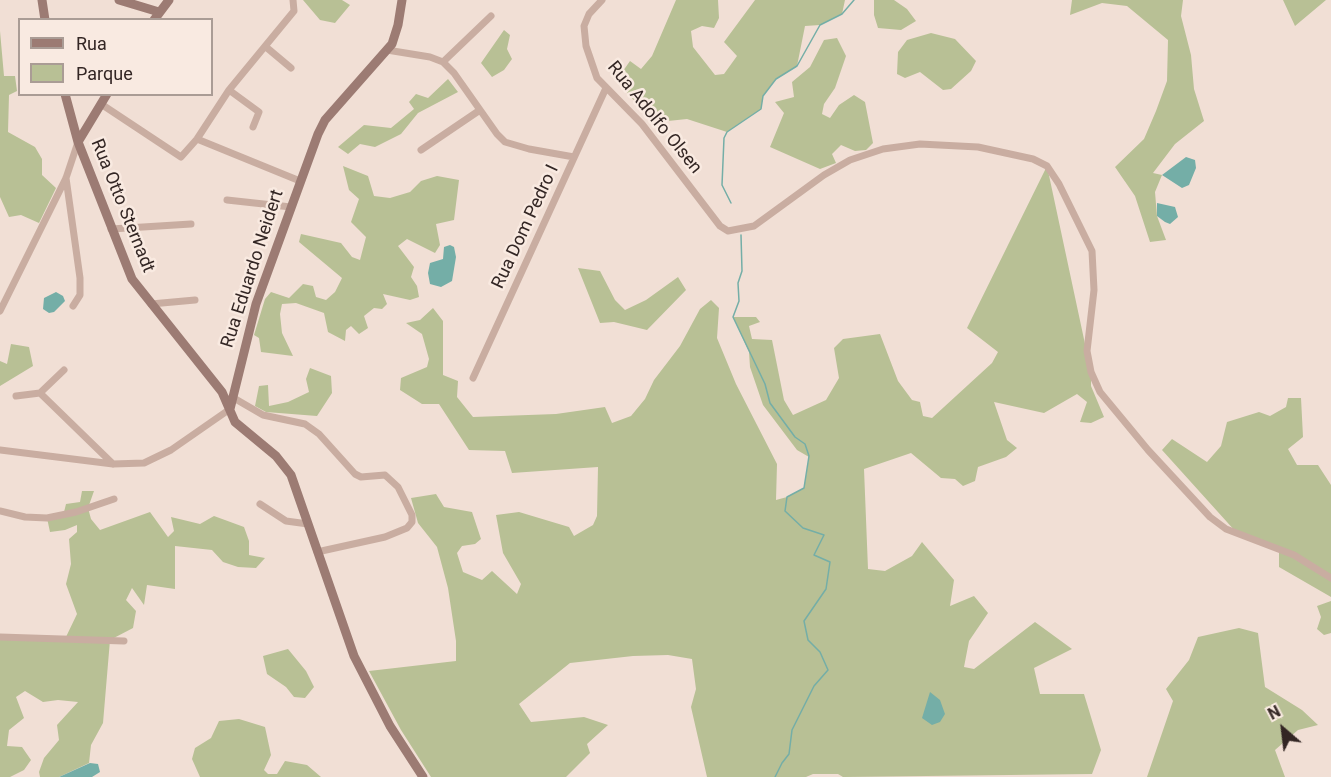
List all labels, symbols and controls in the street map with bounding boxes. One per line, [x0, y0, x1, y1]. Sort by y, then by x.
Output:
legend [18, 18, 213, 96]
text: Rua [76, 33, 107, 54]
street label: Rua Adolfo Olsen [602, 57, 706, 179]
text: Parque [76, 63, 133, 84]
street label: Rua Otto Sternadt [85, 136, 159, 276]
street label: Rua Dom Pedro I [488, 162, 564, 292]
street label: Rua Eduardo Neidert [217, 187, 289, 351]
north arrow [1253, 699, 1313, 759]
text: N [1265, 702, 1284, 724]

